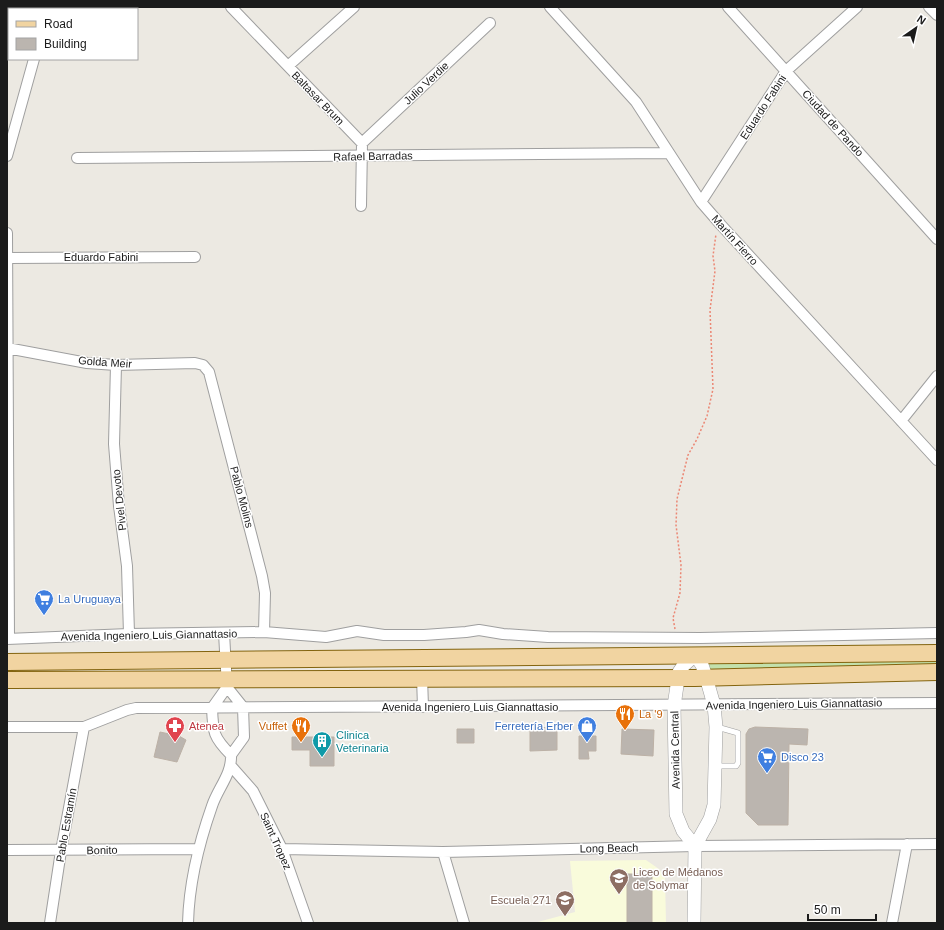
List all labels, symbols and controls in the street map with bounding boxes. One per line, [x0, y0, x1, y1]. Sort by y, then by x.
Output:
legend [8, 8, 138, 60]
north arrow [896, 8, 936, 48]
text: N [915, 13, 928, 27]
text: Road [44, 17, 73, 31]
text: Building [44, 37, 87, 51]
street label: Julio Verdie [401, 59, 451, 107]
street label: Baltasar Brum [289, 69, 347, 127]
street label: Eduardo Fabini [738, 72, 788, 142]
street label: Ciudad de Pando [800, 87, 866, 159]
street label: Rafael Barradas [333, 149, 413, 163]
street label: Martín Fierro [709, 213, 761, 267]
street label: Eduardo Fabini [64, 251, 138, 263]
street label: Golda Meir [78, 354, 133, 370]
street label: Pablo Molins [228, 465, 256, 529]
street label: Pivel Devoto [110, 469, 128, 531]
supermarket icon: La Uruguaya [33, 588, 55, 616]
place label: La Uruguaya [58, 593, 122, 605]
street label: Avenida Ingeniero Luis Giannattasio [61, 627, 237, 643]
street label: Avenida Ingeniero Luis Giannattasio [706, 696, 882, 712]
street label: Avenida Ingeniero Luis Giannattasio [382, 701, 558, 713]
restaurant icon: La '9 [614, 703, 636, 731]
place label: La '9 [639, 708, 663, 720]
street label: Avenida Central [668, 711, 682, 789]
pharmacy icon: Atenea [164, 715, 186, 743]
restaurant icon: Vuffet [290, 715, 312, 743]
shop icon: Ferretería Erber [576, 715, 598, 743]
place label: Atenea [189, 720, 225, 732]
place label: Vuffet [259, 720, 287, 732]
place label: Ferretería Erber [495, 720, 573, 732]
place label: Clinica Veterinaria [336, 729, 389, 754]
building icon: Clinica Veterinaria [311, 730, 333, 758]
supermarket icon: Disco 23 [756, 746, 778, 774]
place label: Disco 23 [781, 751, 824, 763]
street label: Pablo Estramín [54, 787, 78, 863]
street label: Saint Tropez [258, 810, 294, 872]
street label: Long Beach [580, 841, 638, 855]
street label: Bonito [86, 844, 118, 856]
place label: Liceo de Médanos de Solymar [633, 866, 723, 891]
school or university icon: Liceo de Médanos de Solymar [608, 867, 630, 895]
school or university icon: Escuela 271 [554, 889, 576, 917]
place label: Escuela 271 [490, 894, 551, 906]
scale bar [808, 896, 876, 922]
text: 50 m [814, 903, 841, 917]

